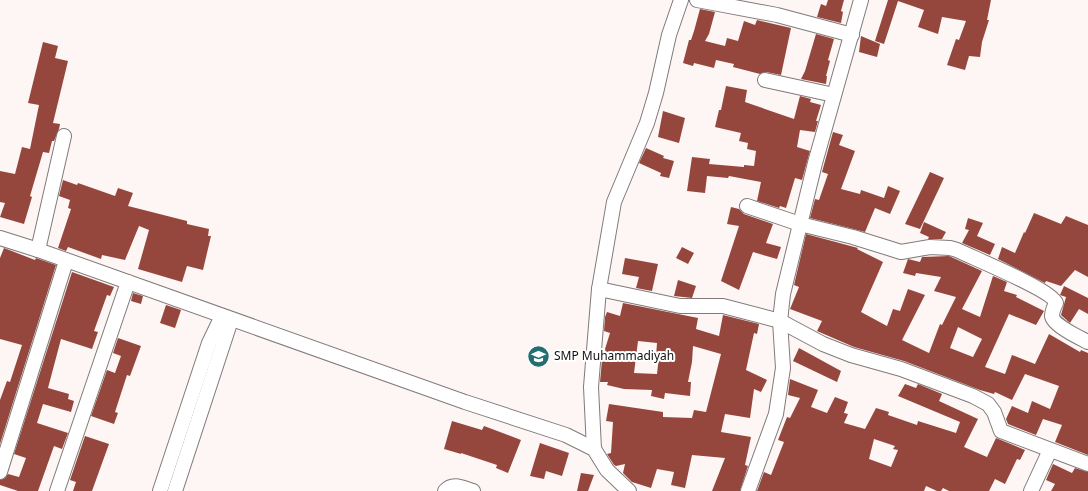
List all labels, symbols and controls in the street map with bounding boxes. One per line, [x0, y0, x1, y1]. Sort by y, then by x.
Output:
school or university icon: SMP Muhammadiyah [526, 343, 552, 369]
place label: SMP Muhammadiyah [554, 347, 674, 364]

